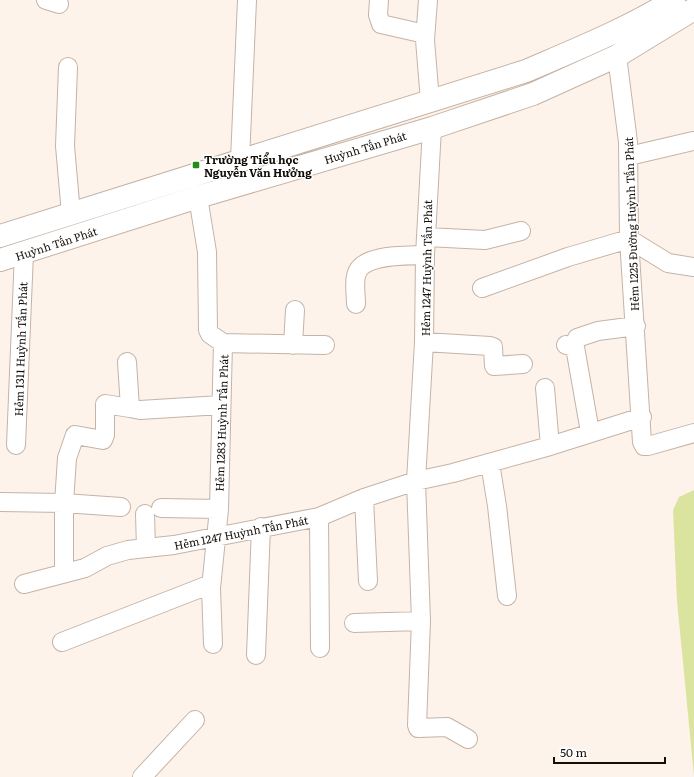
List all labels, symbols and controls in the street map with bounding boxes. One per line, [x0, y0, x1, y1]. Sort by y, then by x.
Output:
street label: Huỳnh Tấn Phát [322, 127, 409, 167]
street label: Hẻm 1225 Đường Huỳnh Tấn Phát [620, 136, 642, 311]
place label: Trường Tiểu học Nguyễn Văn Hưởng [204, 151, 312, 180]
marker: Trường Tiểu học Nguyễn Văn Hưởng [191, 160, 201, 170]
street label: Hẻm 1247 Huỳnh Tấn Phát [417, 199, 435, 336]
street label: Huỳnh Tấn Phát [13, 222, 100, 264]
street label: Hẻm 1311 Huỳnh Tấn Phát [10, 281, 30, 417]
street label: Hẻm 1283 Huỳnh Tấn Phát [211, 354, 231, 492]
street label: Hẻm 1247 Huỳnh Tấn Phát [173, 511, 310, 553]
scale bar [554, 739, 665, 765]
text: 50 m [560, 743, 587, 761]

